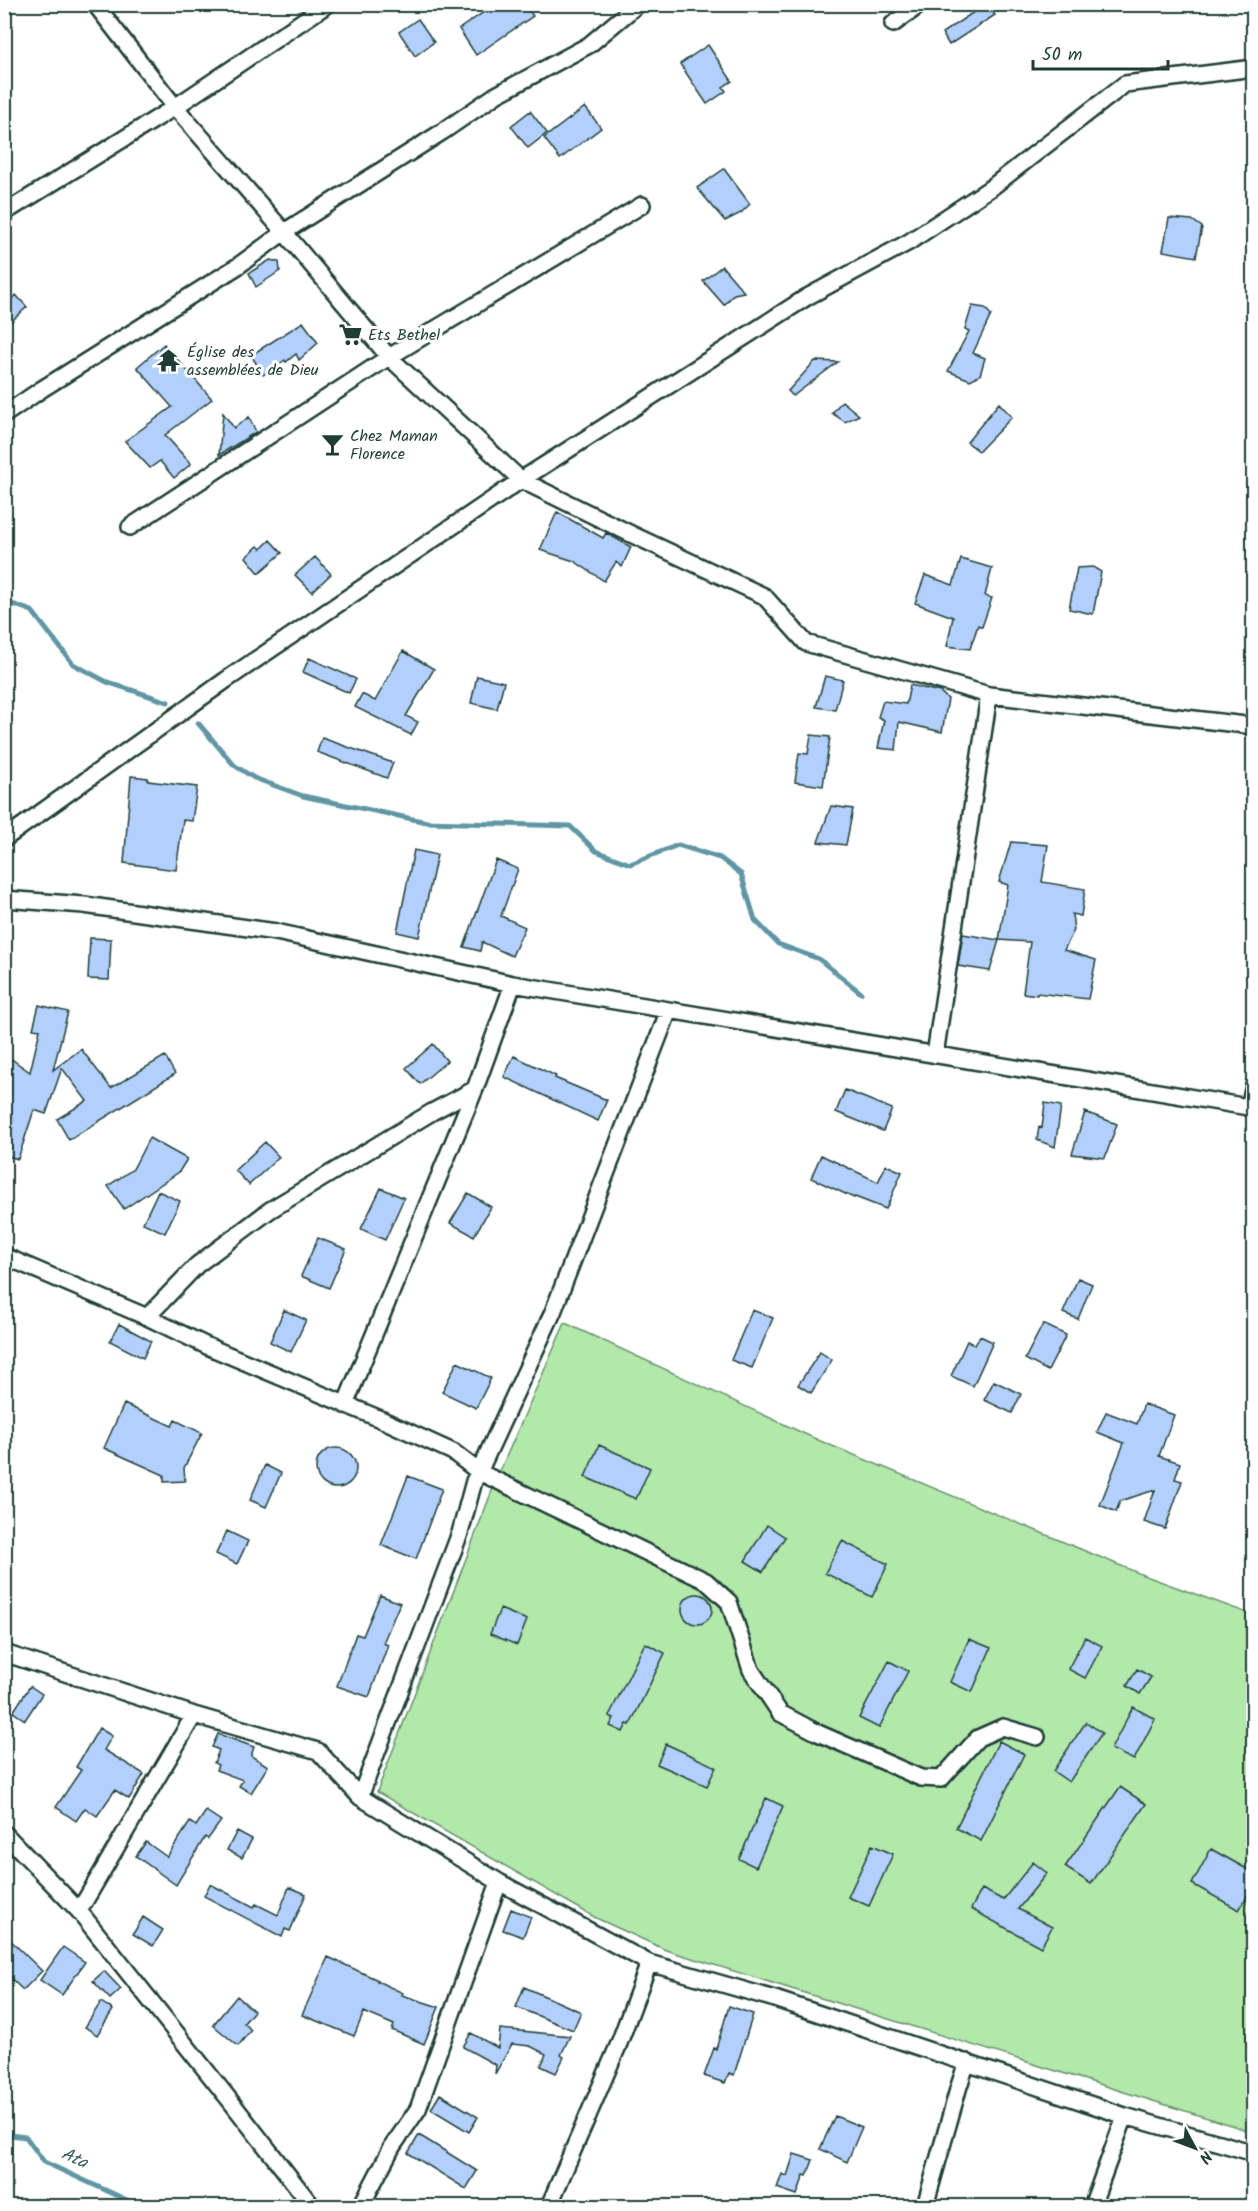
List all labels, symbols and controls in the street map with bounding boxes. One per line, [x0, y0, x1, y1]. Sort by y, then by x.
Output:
scale bar [1033, 33, 1168, 71]
text: 50 m [1042, 41, 1082, 70]
supermarket icon: Ets Bethel [337, 322, 363, 348]
place label: Ets Bethel [368, 323, 440, 348]
place label: Église des assemblées de Dieu [187, 340, 319, 383]
temple icon: Église des assemblées de Dieu [156, 348, 182, 374]
place label: Chez Maman Florence [350, 424, 438, 467]
bar icon: Chez Maman Florence [319, 432, 345, 458]
north arrow [1165, 2118, 1225, 2178]
water label: Ata [56, 2140, 93, 2178]
text: N [1192, 2145, 1218, 2169]

